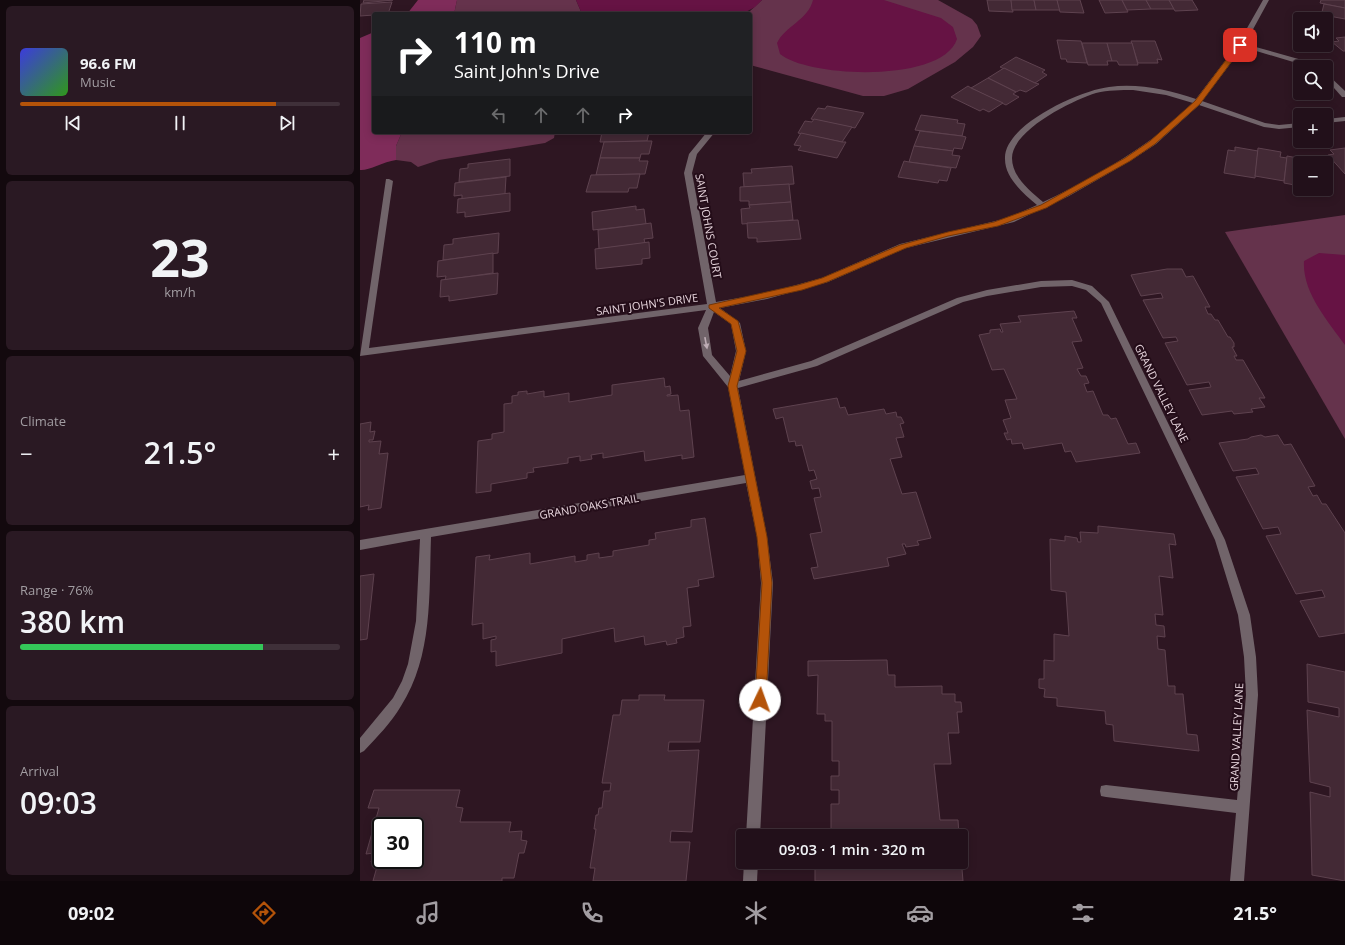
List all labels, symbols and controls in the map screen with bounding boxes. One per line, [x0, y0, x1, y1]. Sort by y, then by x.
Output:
map controls [1293, 12, 1333, 196]
button: sound [1293, 12, 1333, 52]
text: 110 m [454, 23, 537, 61]
icon: right [388, 28, 440, 80]
pin [1223, 28, 1257, 62]
icon: arrive [1229, 34, 1251, 56]
text: 96.6 FM [80, 53, 136, 73]
text: Saint John's Drive [454, 59, 600, 83]
button: search [1293, 60, 1333, 100]
text: Music [80, 73, 115, 91]
icon: left [488, 104, 510, 126]
icon: ahead [530, 104, 552, 126]
icon: ahead [572, 104, 594, 126]
icon: right [614, 104, 636, 126]
button: + [1293, 108, 1333, 148]
icon: previous [62, 112, 84, 134]
icon: pause [169, 112, 191, 134]
icon: next [276, 112, 298, 134]
button: − [1293, 156, 1333, 196]
street label: SAINT JOHNS COURT [692, 172, 726, 280]
text: 23 [150, 221, 210, 292]
text: km/h [164, 283, 196, 301]
street label: SAINT JOHN'S DRIVE [595, 289, 699, 319]
one-way arrow [703, 337, 709, 350]
street label: GRAND VALLEY LANE [1132, 341, 1192, 445]
text: Climate [20, 412, 66, 430]
text: 21.5° [144, 432, 216, 473]
text: − [20, 438, 33, 468]
text: + [327, 438, 340, 468]
street label: GRAND OAKS TRAIL [538, 490, 640, 522]
text: Range · 76% [20, 581, 93, 599]
text: 380 km [20, 601, 125, 642]
position arrow [739, 679, 781, 721]
street label: GRAND VALLEY LANE [1226, 683, 1246, 791]
text: Arrival [20, 762, 59, 780]
text: 09:03 [20, 782, 97, 823]
speed limit sign: 30 [372, 817, 424, 869]
text: 09:03 · 1 min · 320 m [779, 839, 925, 859]
icon: directions [250, 899, 278, 927]
icon: music [414, 899, 442, 927]
icon: phone [578, 899, 606, 927]
icon: climate [742, 899, 770, 927]
icon: car [906, 899, 934, 927]
icon: filters [1069, 899, 1097, 927]
text: 09:02 [68, 901, 114, 925]
text: 21.5° [1233, 901, 1277, 925]

